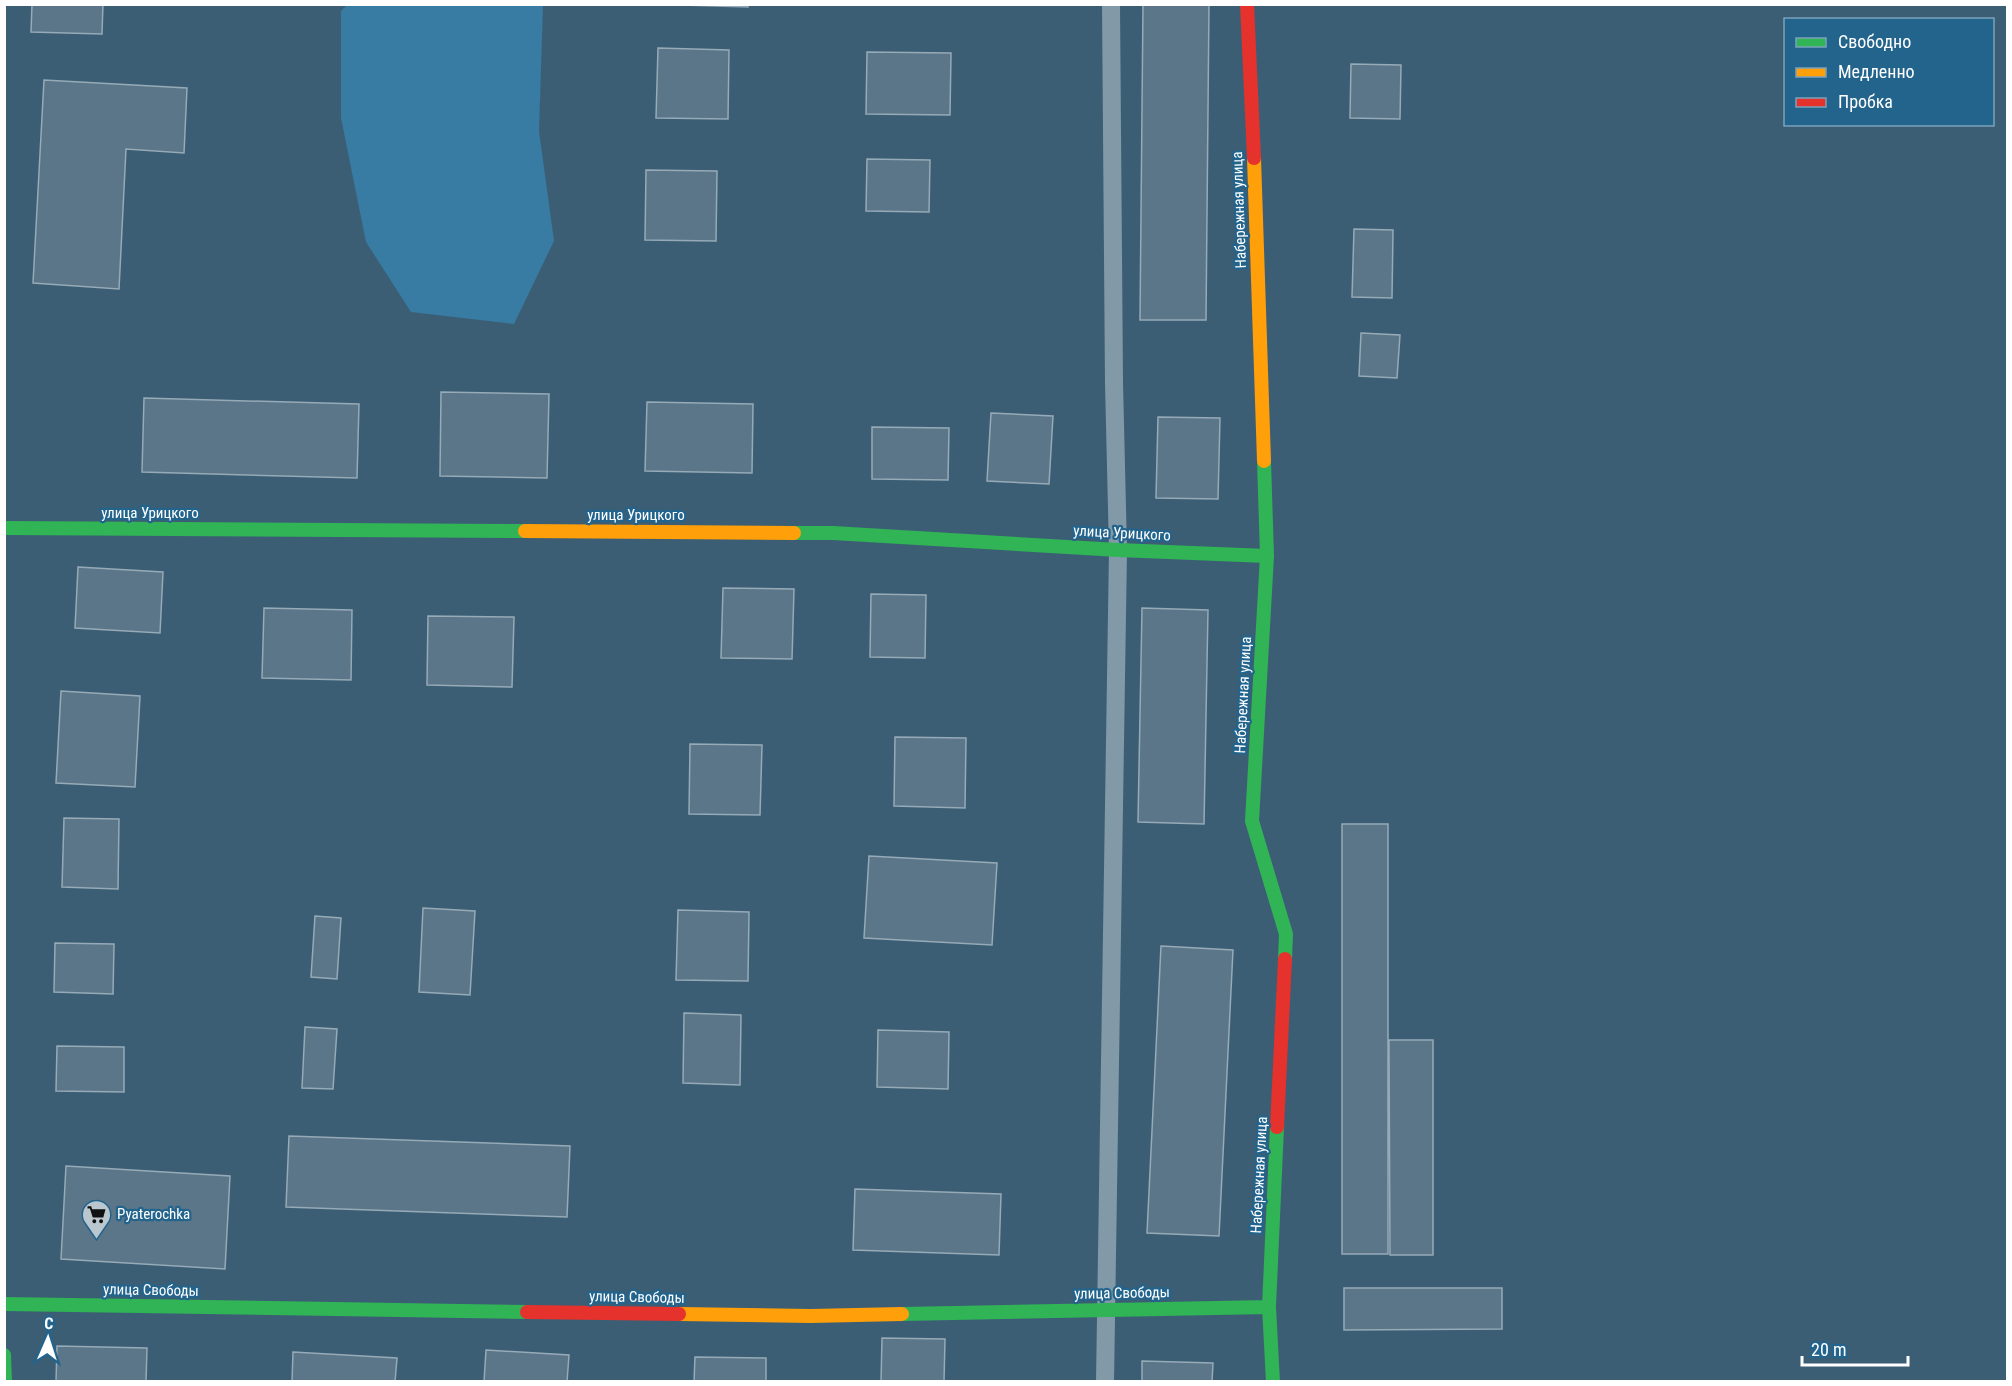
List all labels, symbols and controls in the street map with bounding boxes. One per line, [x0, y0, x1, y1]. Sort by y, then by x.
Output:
legend [1784, 18, 1994, 126]
text: Свободно [1838, 31, 1911, 52]
text: Медленно [1838, 61, 1915, 82]
text: Пробка [1838, 91, 1893, 112]
street label: Набережная улица [1228, 151, 1250, 269]
street label: улица Урицкого [101, 504, 199, 522]
street label: улица Урицкого [587, 506, 685, 524]
street label: улица Урицкого [1073, 521, 1171, 545]
street label: Набережная улица [1231, 636, 1255, 754]
street label: Набережная улица [1247, 1116, 1271, 1234]
supermarket icon: Pyaterochka [80, 1198, 112, 1240]
place label: Pyaterochka [117, 1205, 190, 1223]
street label: улица Свободы [103, 1280, 199, 1300]
street label: улица Свободы [1074, 1283, 1170, 1303]
street label: улица Свободы [589, 1287, 685, 1307]
north arrow [18, 1308, 78, 1368]
text: С [44, 1314, 54, 1333]
scale bar [1802, 1329, 1908, 1367]
text: 20 m [1811, 1339, 1846, 1360]

